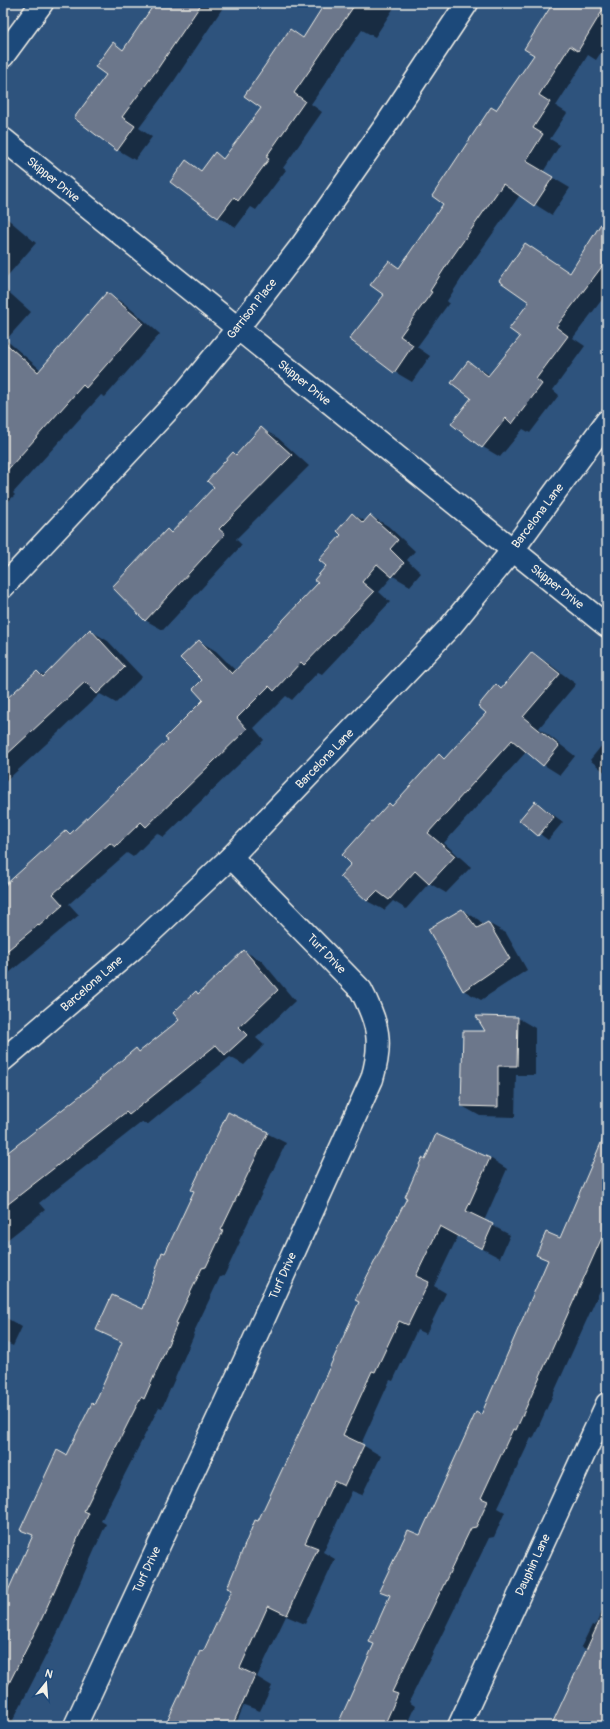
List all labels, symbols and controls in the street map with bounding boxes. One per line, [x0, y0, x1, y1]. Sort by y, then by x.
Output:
street label: Skipper Drive [23, 154, 83, 206]
street label: Garrison Place [224, 276, 280, 342]
street label: Skipper Drive [274, 357, 334, 409]
street label: Barcelona Lane [509, 480, 567, 551]
street label: Skipper Drive [527, 561, 587, 613]
street label: Barcelona Lane [293, 726, 357, 792]
street label: Turf Drive [303, 931, 349, 977]
street label: Barcelona Lane [58, 953, 126, 1015]
street label: Turf Drive [266, 1250, 300, 1302]
street label: Dauphin Lane [512, 1532, 554, 1598]
street label: Turf Drive [130, 1544, 164, 1596]
north arrow [26, 1663, 66, 1703]
text: N [43, 1667, 55, 1681]

